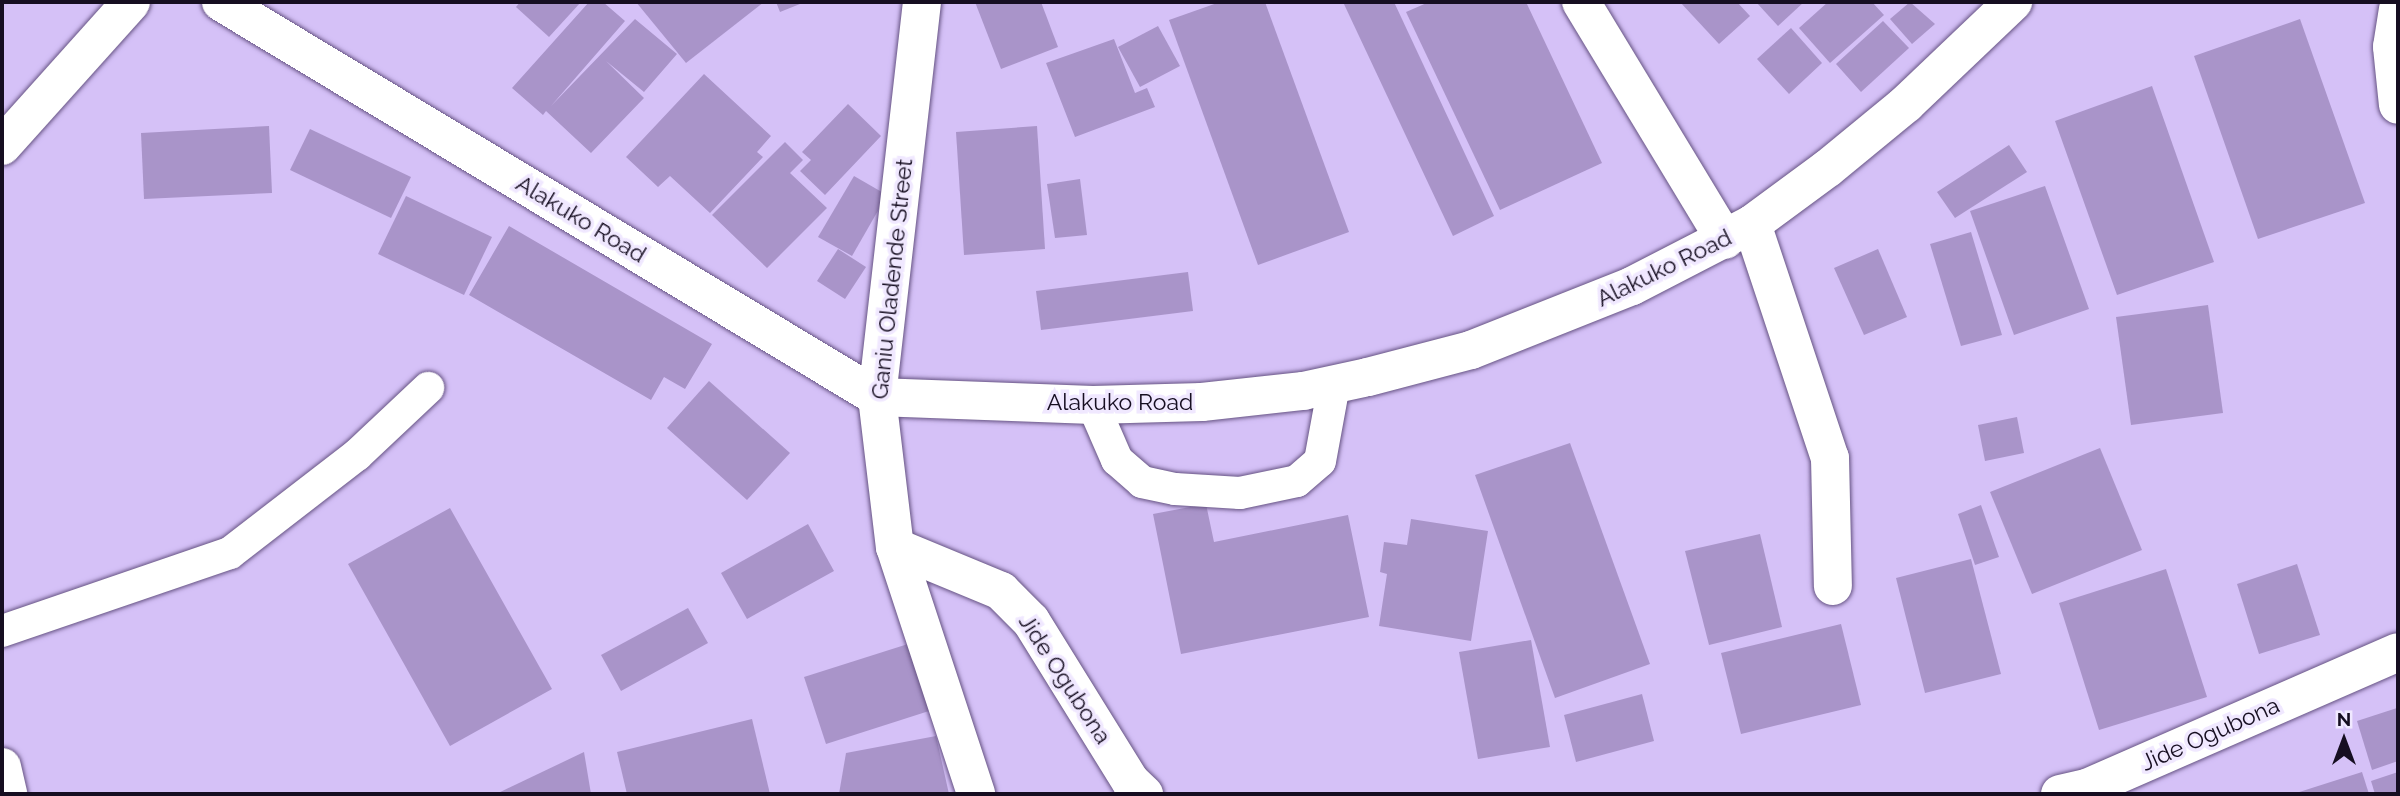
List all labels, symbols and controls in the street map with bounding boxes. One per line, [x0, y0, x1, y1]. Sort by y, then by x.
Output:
street label: Ganiu Oladende Street [866, 157, 918, 401]
street label: Alakuko Road [511, 169, 651, 269]
street label: Alakuko Road [1592, 223, 1736, 313]
street label: Alakuko Road [1047, 388, 1193, 416]
street label: Jide Ogubona [1013, 609, 1117, 749]
street label: Jide Ogubona [2136, 691, 2284, 777]
north arrow [2309, 705, 2379, 775]
text: N [2337, 708, 2351, 730]

